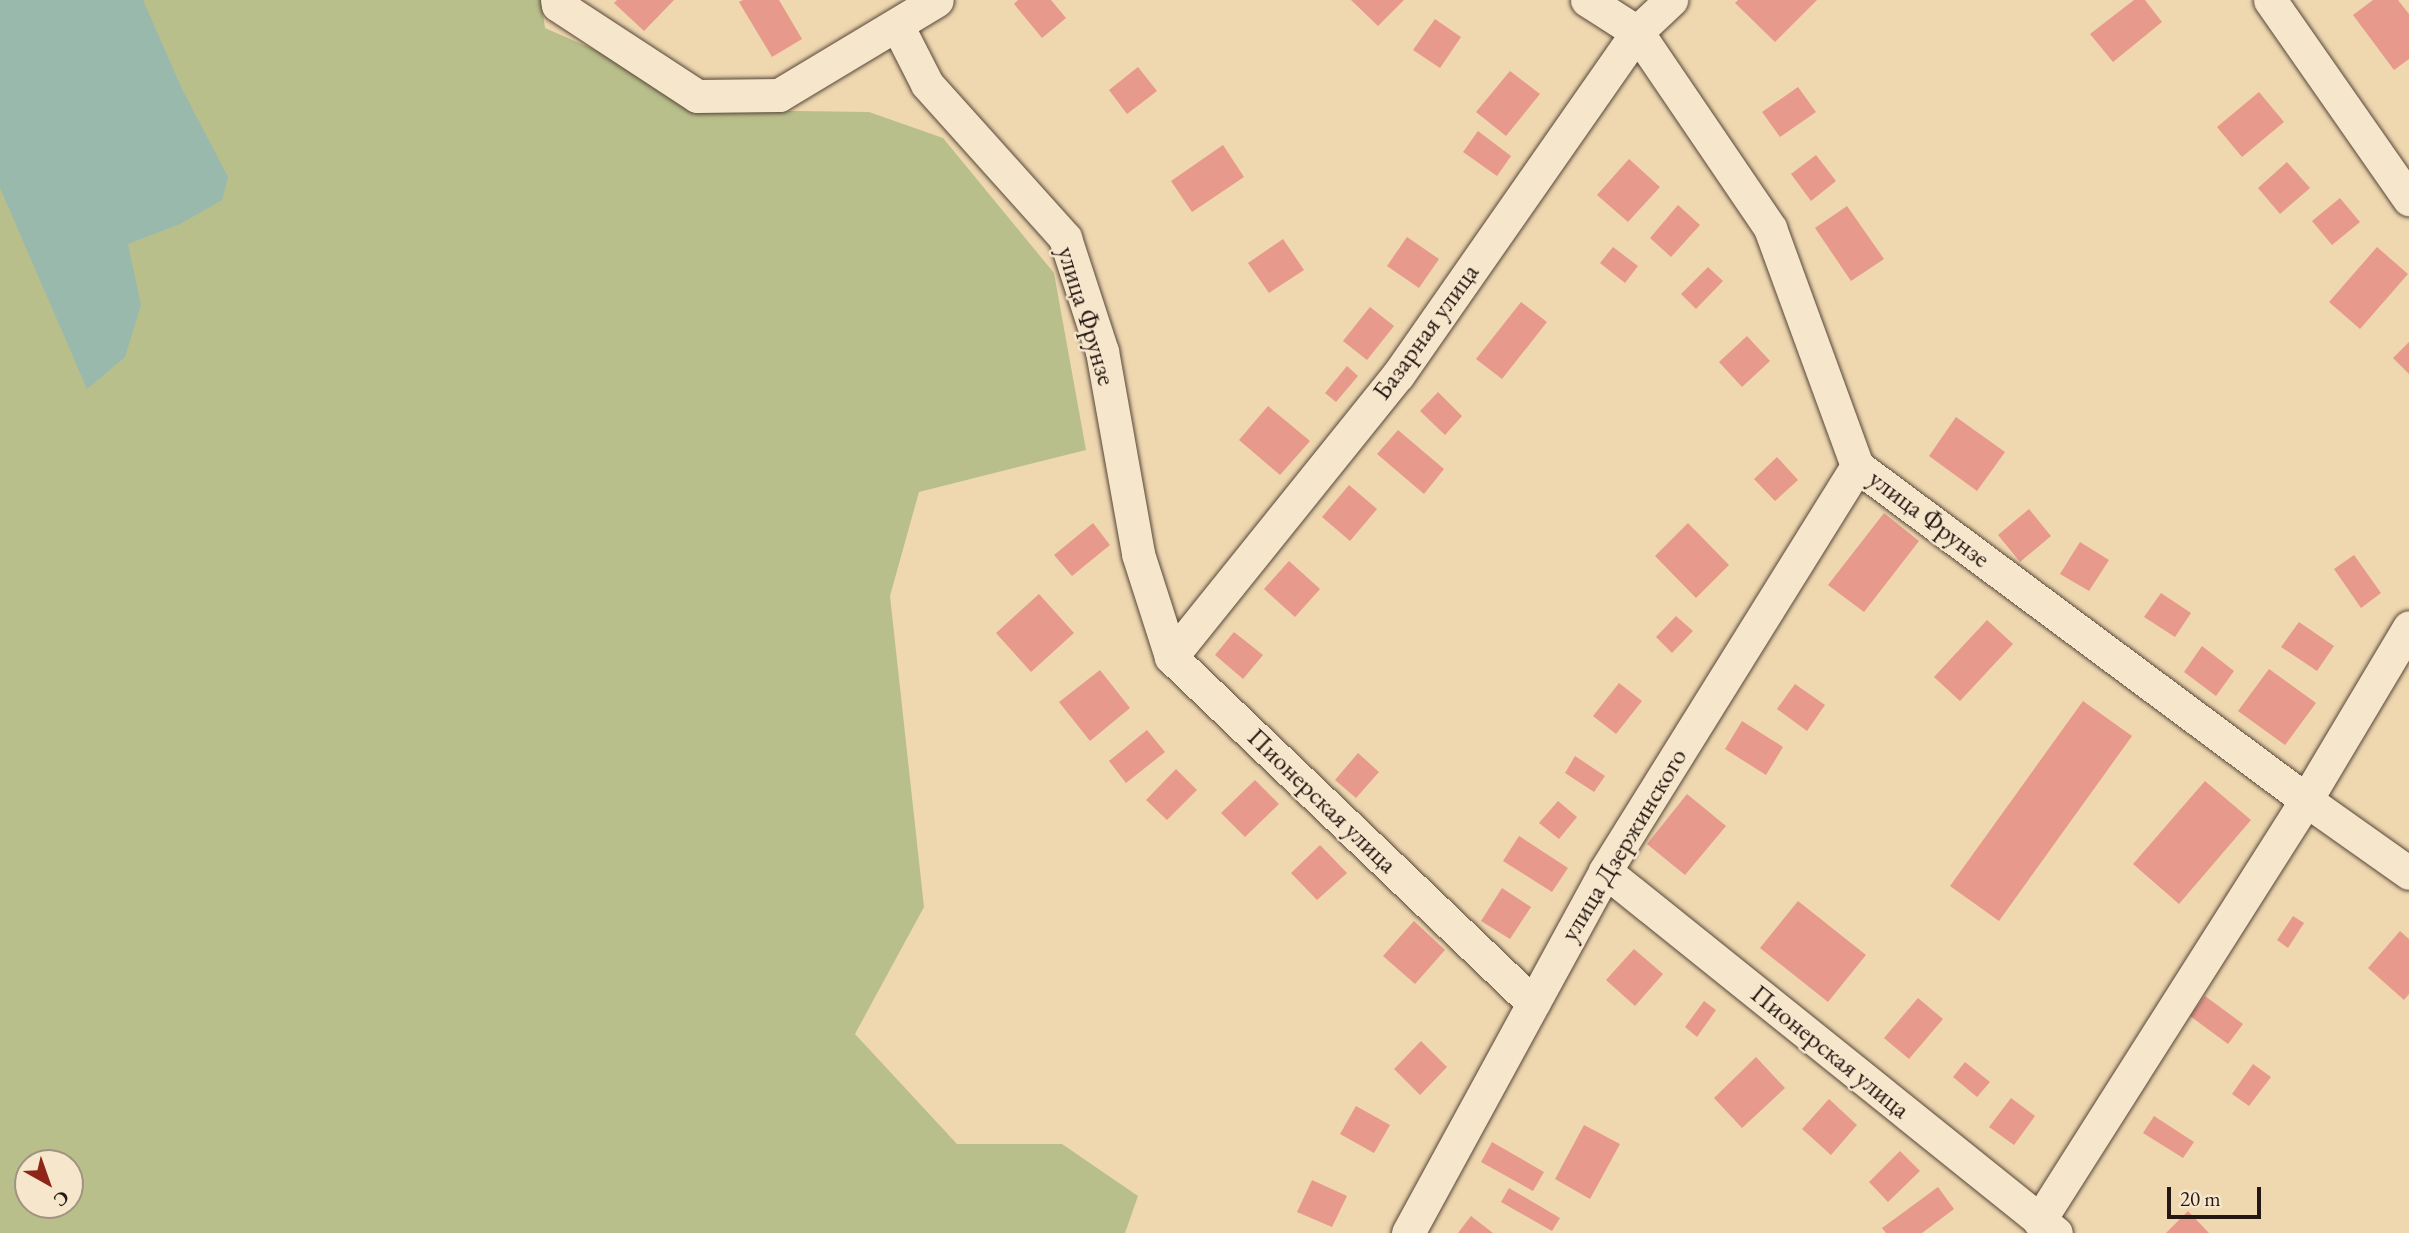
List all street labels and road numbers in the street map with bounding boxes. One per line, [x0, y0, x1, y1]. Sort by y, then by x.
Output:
street label: улица Фрунзе [1050, 243, 1122, 389]
street label: Базарная улица [1366, 258, 1486, 406]
street label: улица Фрунзе [1862, 463, 1996, 575]
street label: Пионерская улица [1241, 722, 1403, 880]
street label: улица Дзержинского [1554, 743, 1694, 947]
street label: Пионерская улица [1744, 978, 1916, 1126]

